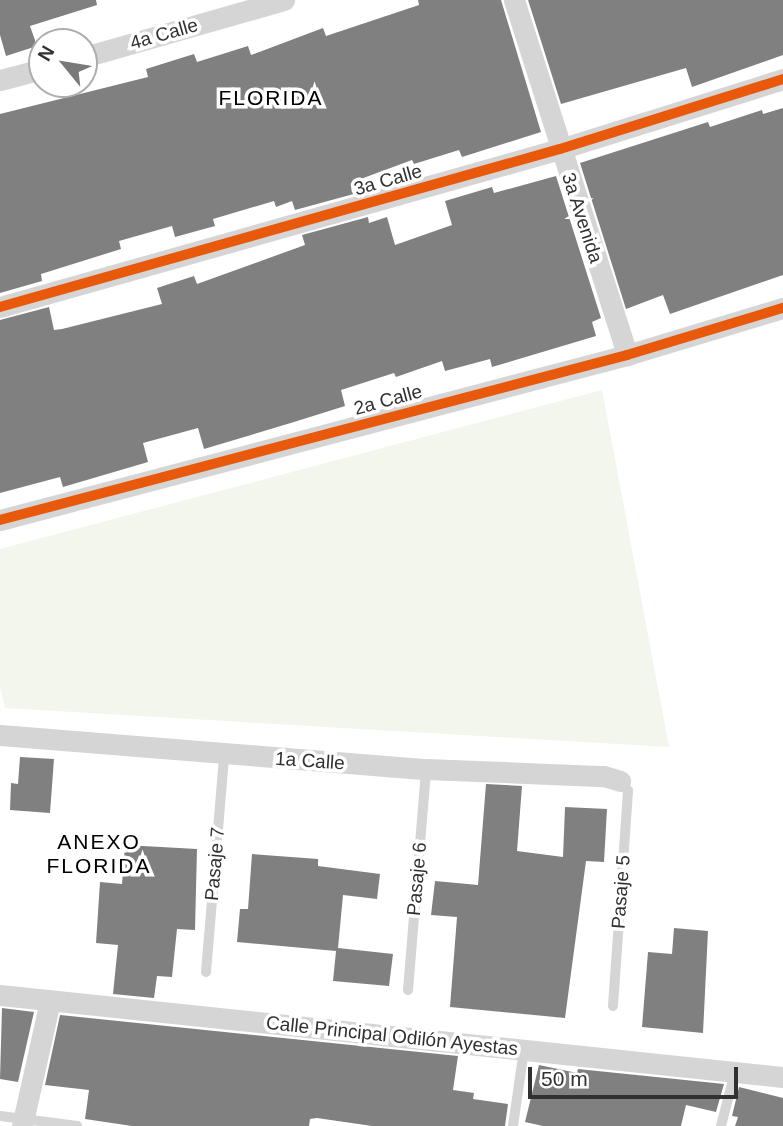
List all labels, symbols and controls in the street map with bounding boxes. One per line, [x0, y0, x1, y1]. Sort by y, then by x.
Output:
street label: 4a Calle [127, 13, 201, 55]
north arrow [28, 28, 98, 98]
text: N [34, 42, 59, 64]
district label: FLORIDA [219, 85, 323, 111]
street label: 3a Calle [351, 159, 425, 201]
street label: 3a Avenida [557, 169, 607, 267]
street label: 2a Calle [351, 380, 425, 420]
street label: 1a Calle [274, 747, 346, 775]
street label: Pasaje 7 [200, 826, 230, 902]
district label: ANEXO FLORIDA [47, 829, 151, 879]
street label: Pasaje 6 [402, 841, 432, 917]
street label: Pasaje 5 [607, 854, 635, 930]
street label: Calle Principal Odilón Ayestas [264, 1011, 520, 1061]
scale bar [531, 1052, 741, 1096]
text: 50 m [541, 1067, 588, 1090]

